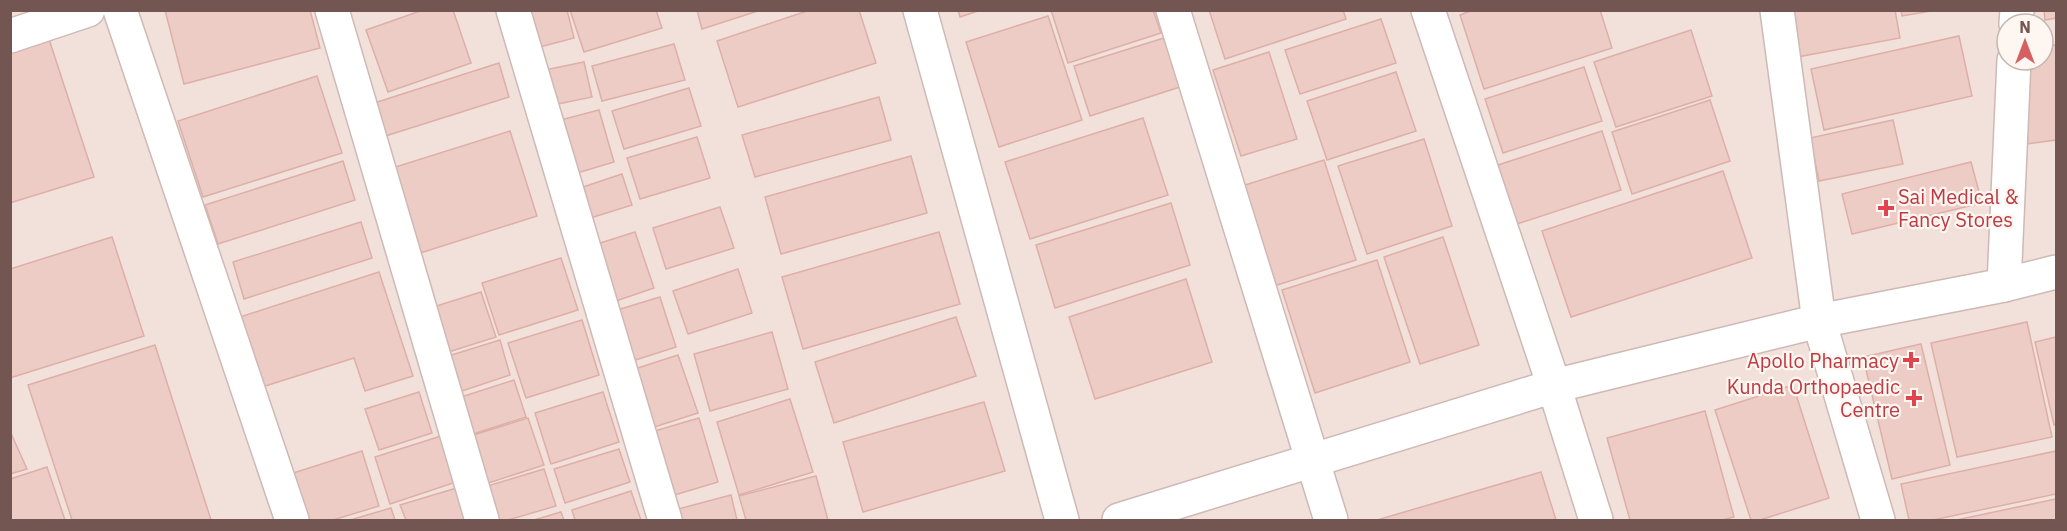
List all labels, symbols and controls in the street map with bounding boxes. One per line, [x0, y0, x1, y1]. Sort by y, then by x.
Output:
north arrow [1995, 12, 2055, 72]
text: N [2019, 17, 2031, 37]
place label: Sai Medical & Fancy Stores [1898, 183, 2019, 233]
marker: Sai Medical & Fancy Stores [1879, 201, 1893, 215]
place label: Apollo Pharmacy [1747, 347, 1899, 374]
marker: Apollo Pharmacy [1904, 353, 1918, 367]
place label: Kunda Orthopaedic Centre [1727, 373, 1900, 423]
marker: Kunda Orthopaedic Centre [1905, 389, 1923, 407]

